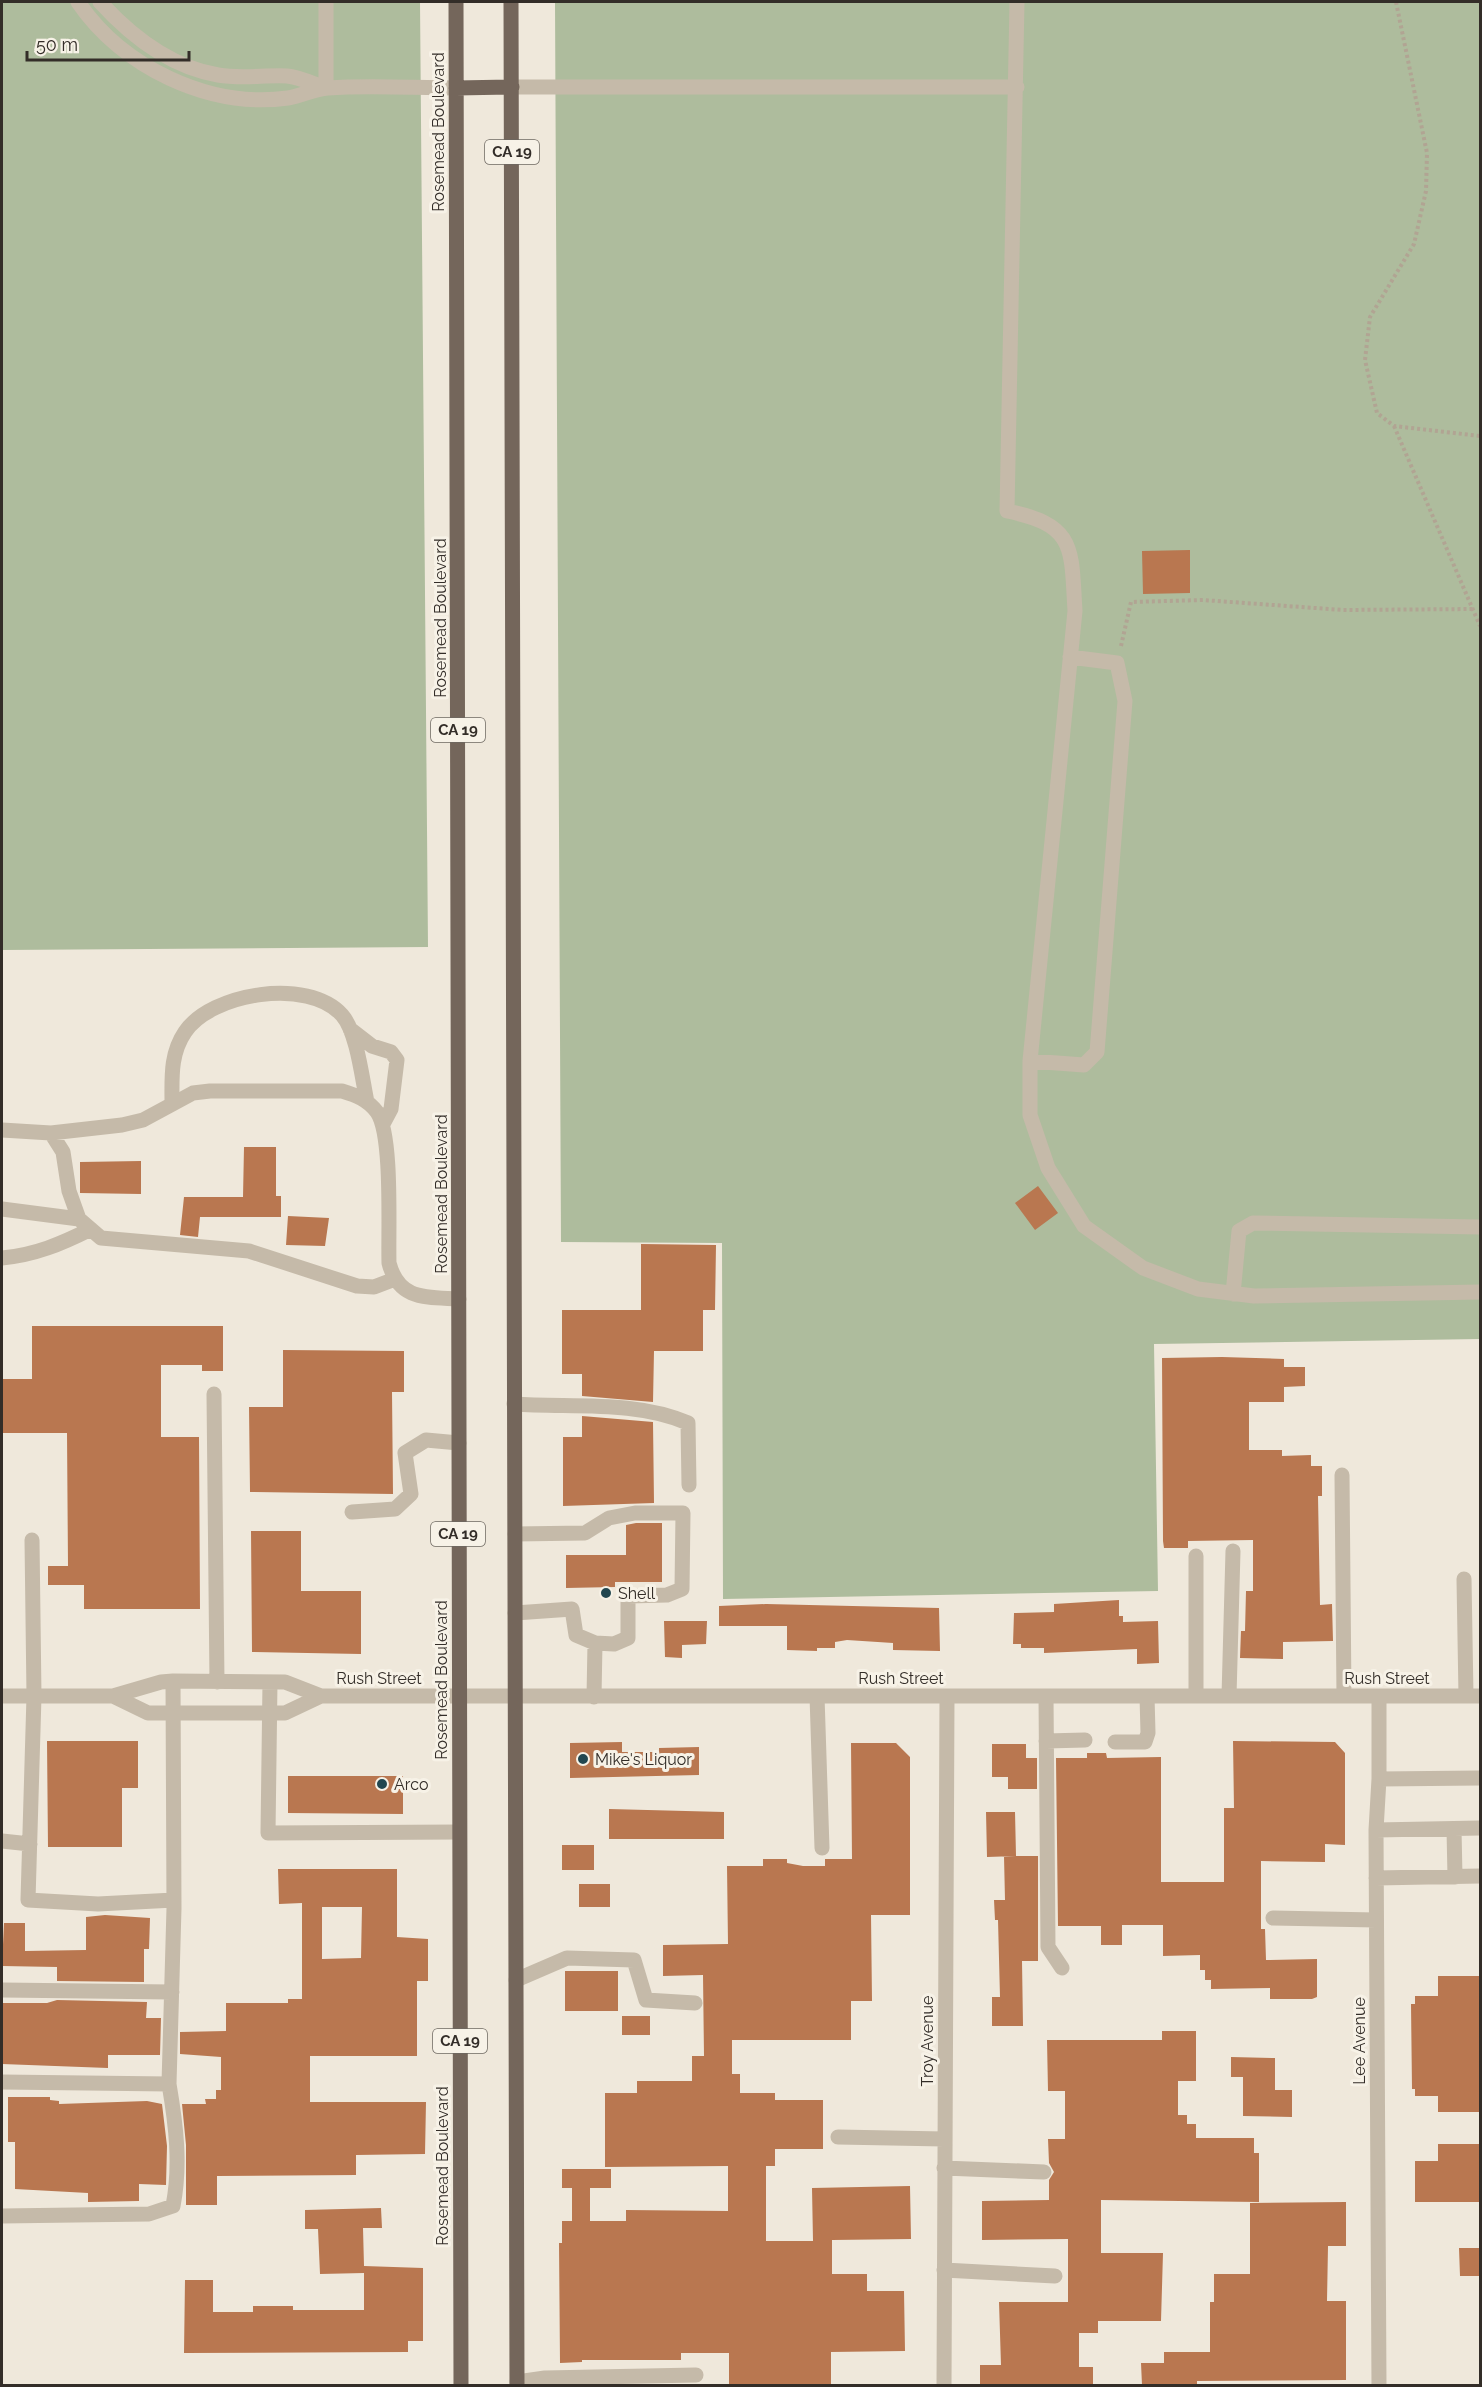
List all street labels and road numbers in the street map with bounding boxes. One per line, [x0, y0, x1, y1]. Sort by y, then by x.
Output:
street label: Rosemead Boulevard [429, 52, 448, 212]
road number: CA 19 [485, 140, 539, 164]
street label: Rosemead Boulevard [431, 538, 450, 698]
road number: CA 19 [431, 718, 485, 742]
street label: Rosemead Boulevard [432, 1114, 451, 1274]
road number: CA 19 [431, 1522, 485, 1546]
street label: Rosemead Boulevard [432, 1600, 451, 1760]
street label: Rush Street [336, 1669, 422, 1688]
street label: Rush Street [858, 1669, 944, 1688]
street label: Rush Street [1344, 1669, 1430, 1688]
street label: Troy Avenue [918, 1996, 937, 2086]
street label: Lee Avenue [1350, 1997, 1369, 2085]
road number: CA 19 [433, 2029, 487, 2053]
street label: Rosemead Boulevard [433, 2086, 452, 2246]

